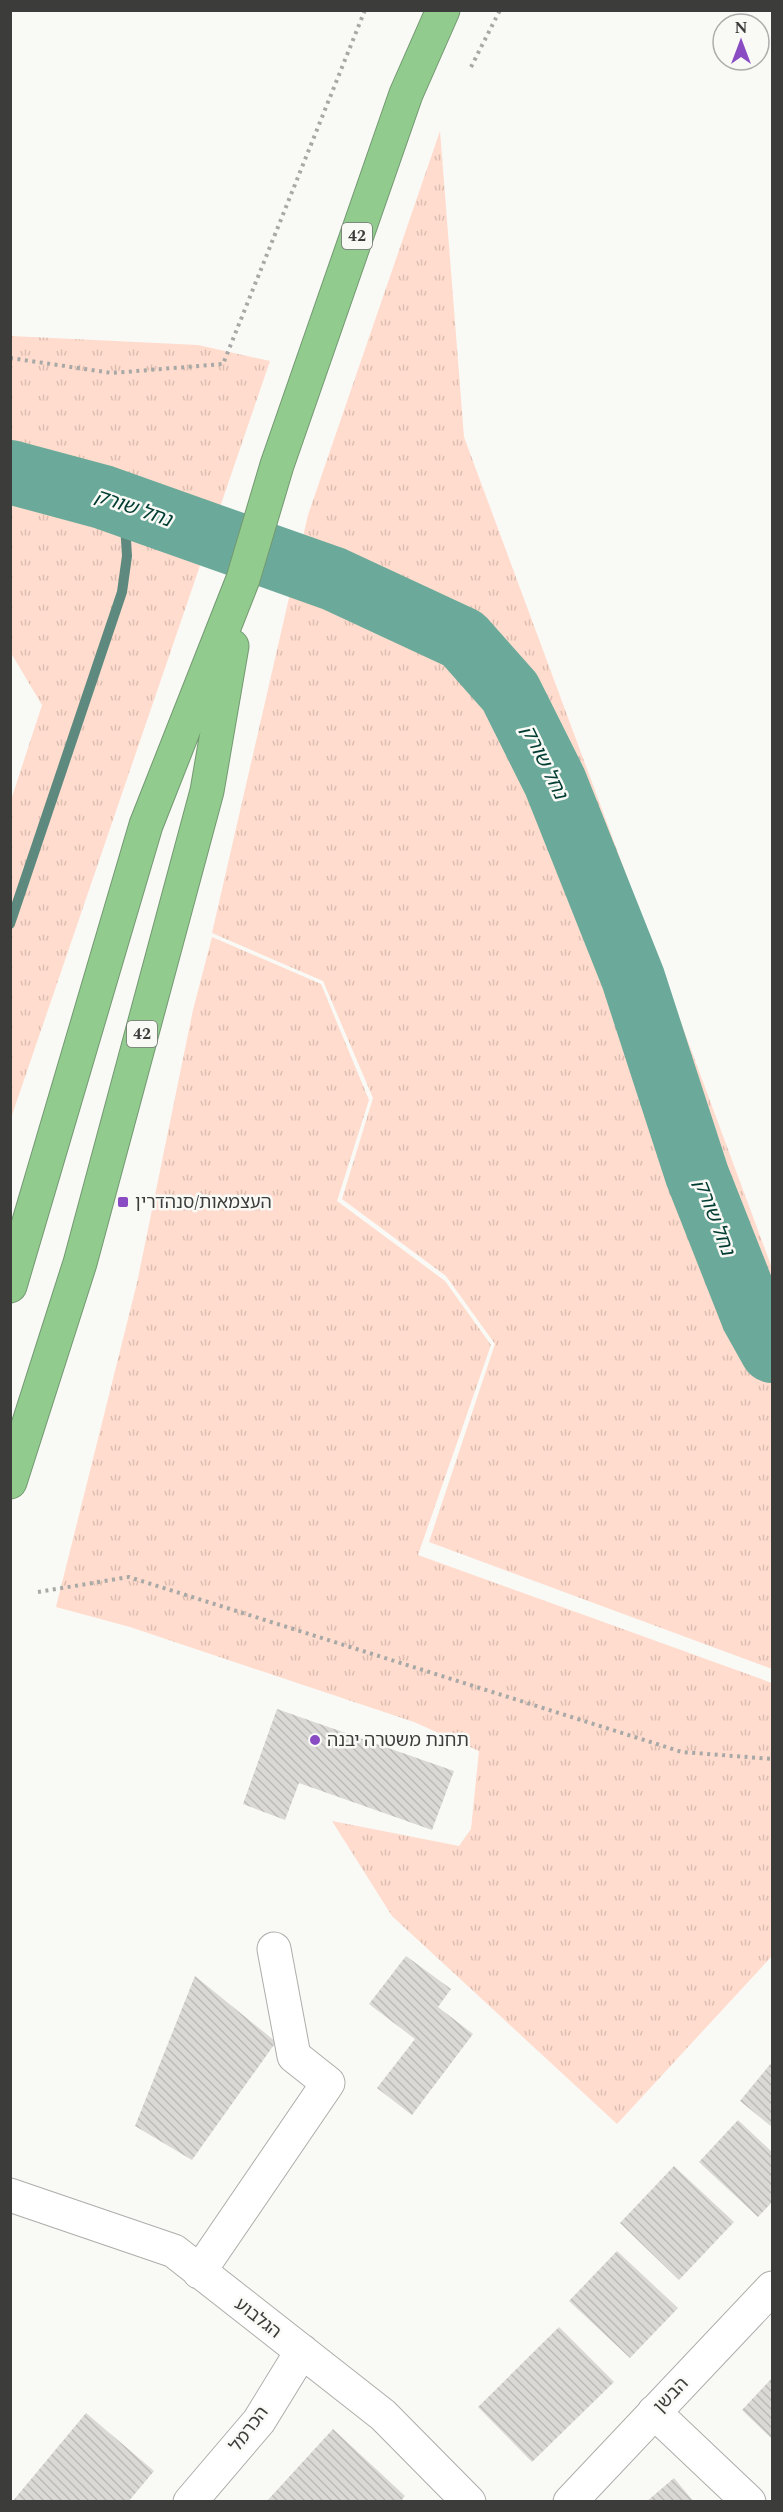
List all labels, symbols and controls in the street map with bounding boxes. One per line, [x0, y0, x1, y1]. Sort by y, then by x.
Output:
north arrow [711, 12, 771, 72]
text: N [734, 16, 748, 40]
road number: 42 [342, 223, 372, 249]
water label: נחל שורק [91, 481, 177, 536]
water label: נחל שורק [513, 720, 576, 806]
road number: 42 [127, 1021, 157, 1047]
water label: נחל שורק [686, 1175, 743, 1261]
place label: העצמאות/סנהדרין [135, 1189, 272, 1216]
marker: העצמאות/סנהדרין [116, 1195, 130, 1209]
place label: תחנת משטרה יבנה [327, 1727, 469, 1754]
marker: תחנת משטרה יבנה [308, 1733, 322, 1747]
street label: הגלבוע [229, 2291, 287, 2345]
street label: הבשן [647, 2371, 695, 2419]
street label: הכרמל [223, 2400, 275, 2458]

